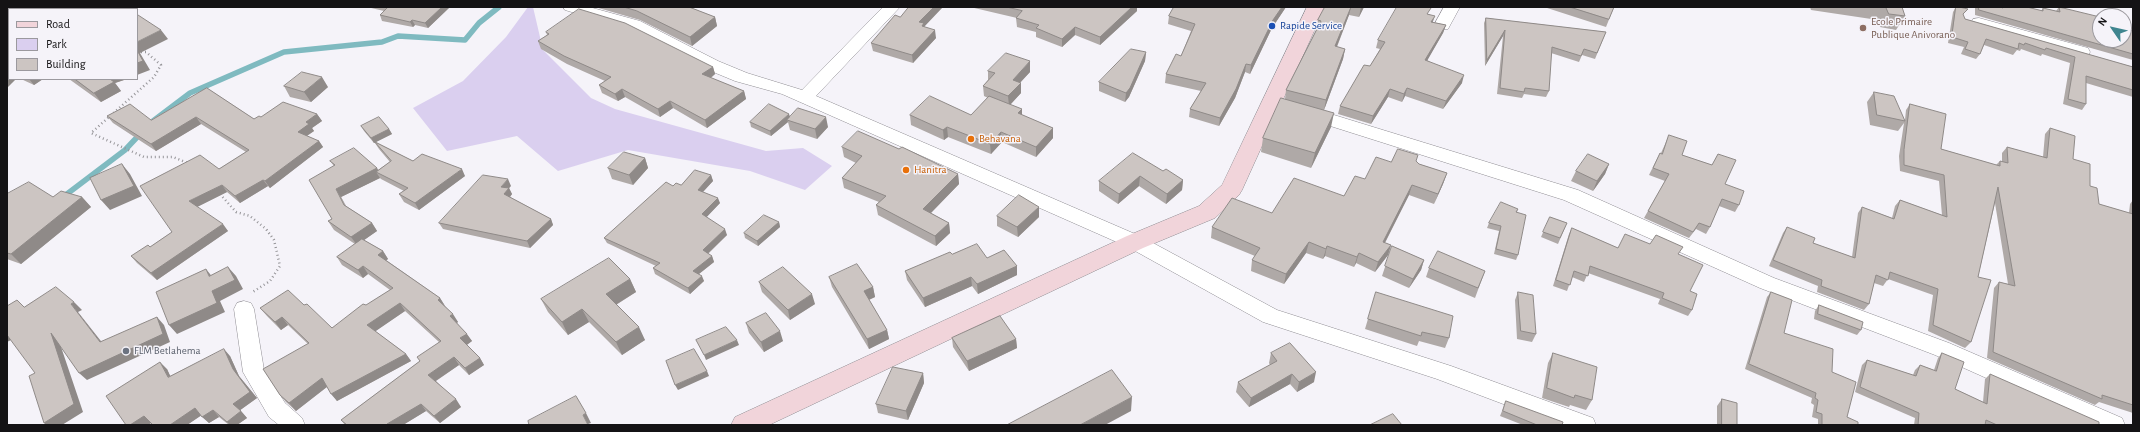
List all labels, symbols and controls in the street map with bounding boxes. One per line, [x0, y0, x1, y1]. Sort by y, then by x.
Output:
legend [8, 8, 138, 80]
north arrow [2092, 8, 2132, 48]
place label: Ecole Primaire Publique Anivorano [1871, 15, 1955, 41]
text: N [2096, 15, 2109, 28]
text: Road [46, 18, 70, 30]
place label: Rapide Service [1280, 19, 1342, 33]
marker: Rapide Service [1267, 21, 1277, 31]
marker: Ecole Primaire Publique Anivorano [1858, 23, 1868, 33]
text: Park [46, 38, 67, 50]
text: Building [46, 58, 86, 70]
place label: Behavana [979, 132, 1021, 146]
marker: Behavana [966, 134, 976, 144]
place label: Hanitra [914, 163, 947, 177]
marker: Hanitra [901, 165, 911, 175]
place label: FLM Betlahema [134, 344, 201, 358]
marker: FLM Betlahema [121, 346, 131, 356]

